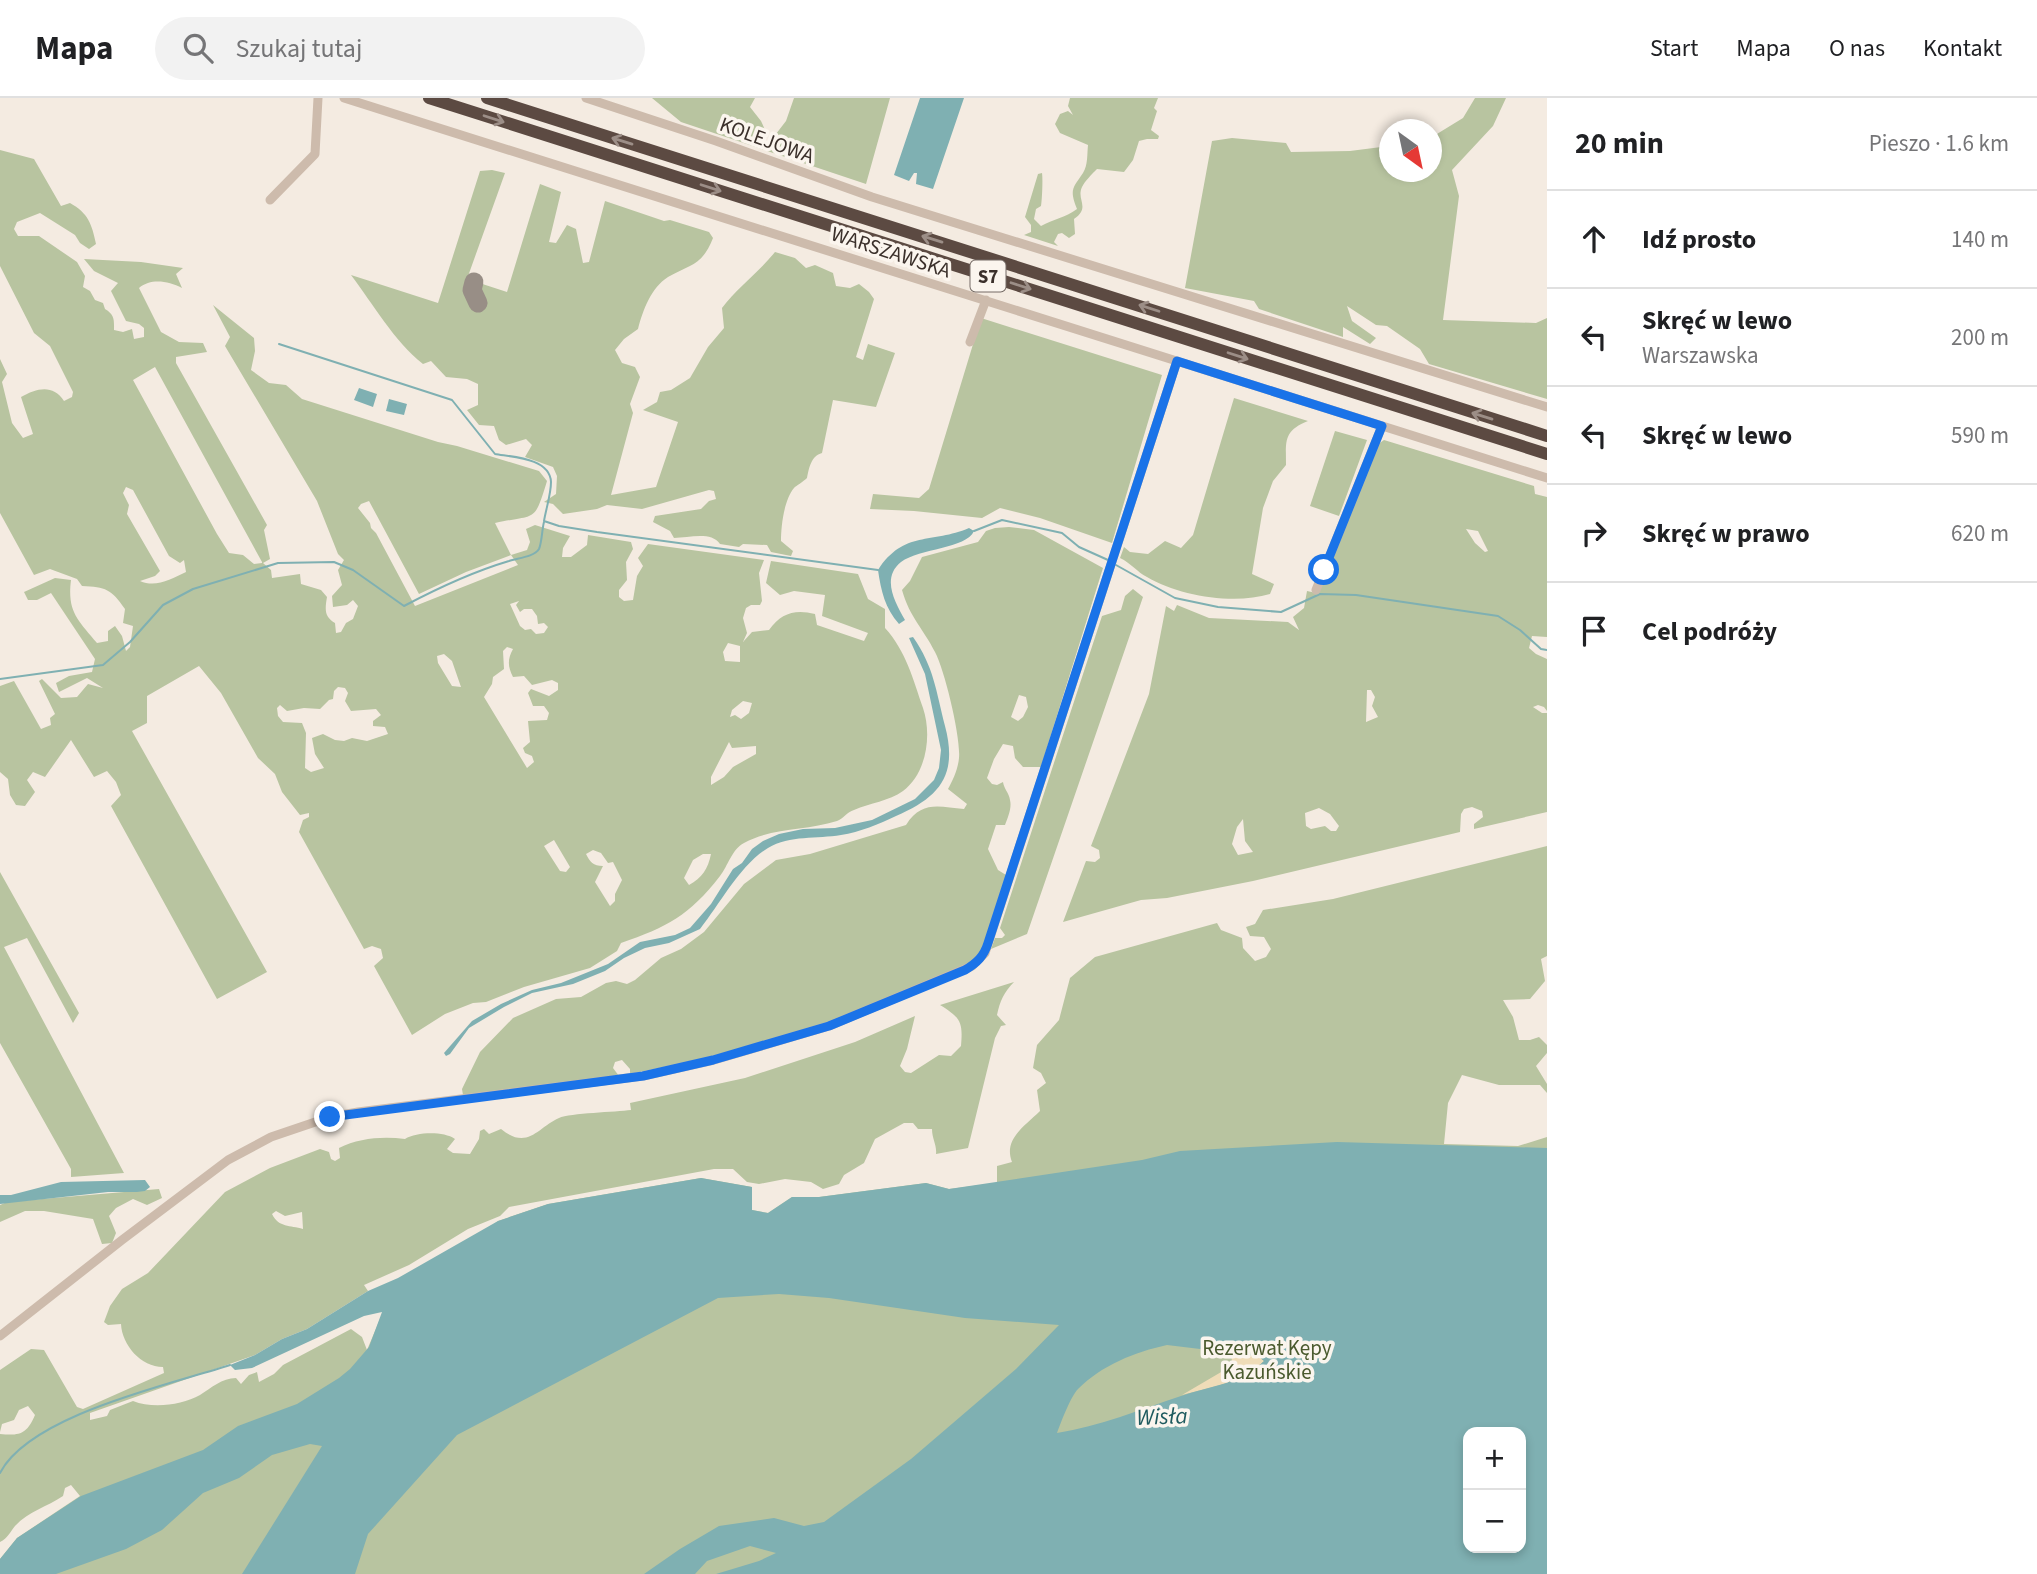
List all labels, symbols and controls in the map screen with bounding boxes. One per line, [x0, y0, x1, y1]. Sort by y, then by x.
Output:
search box [155, 17, 645, 80]
text: Mapa [35, 25, 113, 72]
icon: search [179, 29, 217, 67]
text: Szukaj tutaj [235, 30, 362, 67]
text: Start [1650, 31, 1698, 66]
text: Mapa [1736, 31, 1791, 66]
text: O nas [1829, 31, 1885, 66]
text: Kontakt [1923, 31, 2002, 66]
street label: KOLEJOWA [715, 109, 819, 171]
one-way arrow [483, 113, 505, 126]
north arrow [1379, 119, 1442, 182]
text: 20 min [1575, 122, 1664, 165]
text: Pieszo · 1.6 km [1869, 127, 2009, 160]
one-way arrow [611, 134, 633, 146]
one-way arrow [700, 182, 722, 195]
street label: WARSZAWSKA [827, 219, 955, 286]
icon: ahead [1575, 220, 1613, 258]
text: Idź prosto [1642, 221, 1756, 258]
text: 140 m [1951, 223, 2009, 256]
one-way arrow [921, 232, 943, 245]
road number: S7 [970, 260, 1006, 292]
one-way arrow [1010, 281, 1032, 294]
one-way arrow [1138, 301, 1160, 313]
text: Skręć w lewo [1642, 302, 1792, 339]
icon: left [1575, 318, 1613, 356]
text: 200 m [1951, 321, 2009, 354]
text: Warszawska [1642, 339, 1759, 372]
one-way arrow [1226, 351, 1248, 363]
one-way arrow [1471, 408, 1493, 421]
icon: left [1575, 416, 1613, 454]
text: Skręć w lewo [1642, 417, 1792, 454]
text: 590 m [1951, 419, 2009, 452]
icon: right [1575, 514, 1613, 552]
text: Skręć w prawo [1642, 515, 1810, 552]
text: 620 m [1951, 517, 2009, 550]
route start [1308, 554, 1339, 585]
icon: arrive [1575, 612, 1613, 650]
text: Cel podróży [1642, 613, 1777, 650]
route end [314, 1101, 345, 1132]
park label: Rezerwat Kępy Kazuńskie [1202, 1333, 1332, 1387]
water label: Wisła [1136, 1399, 1188, 1434]
map controls [1463, 1427, 1526, 1553]
button: + [1463, 1427, 1526, 1490]
button: − [1463, 1490, 1526, 1553]

